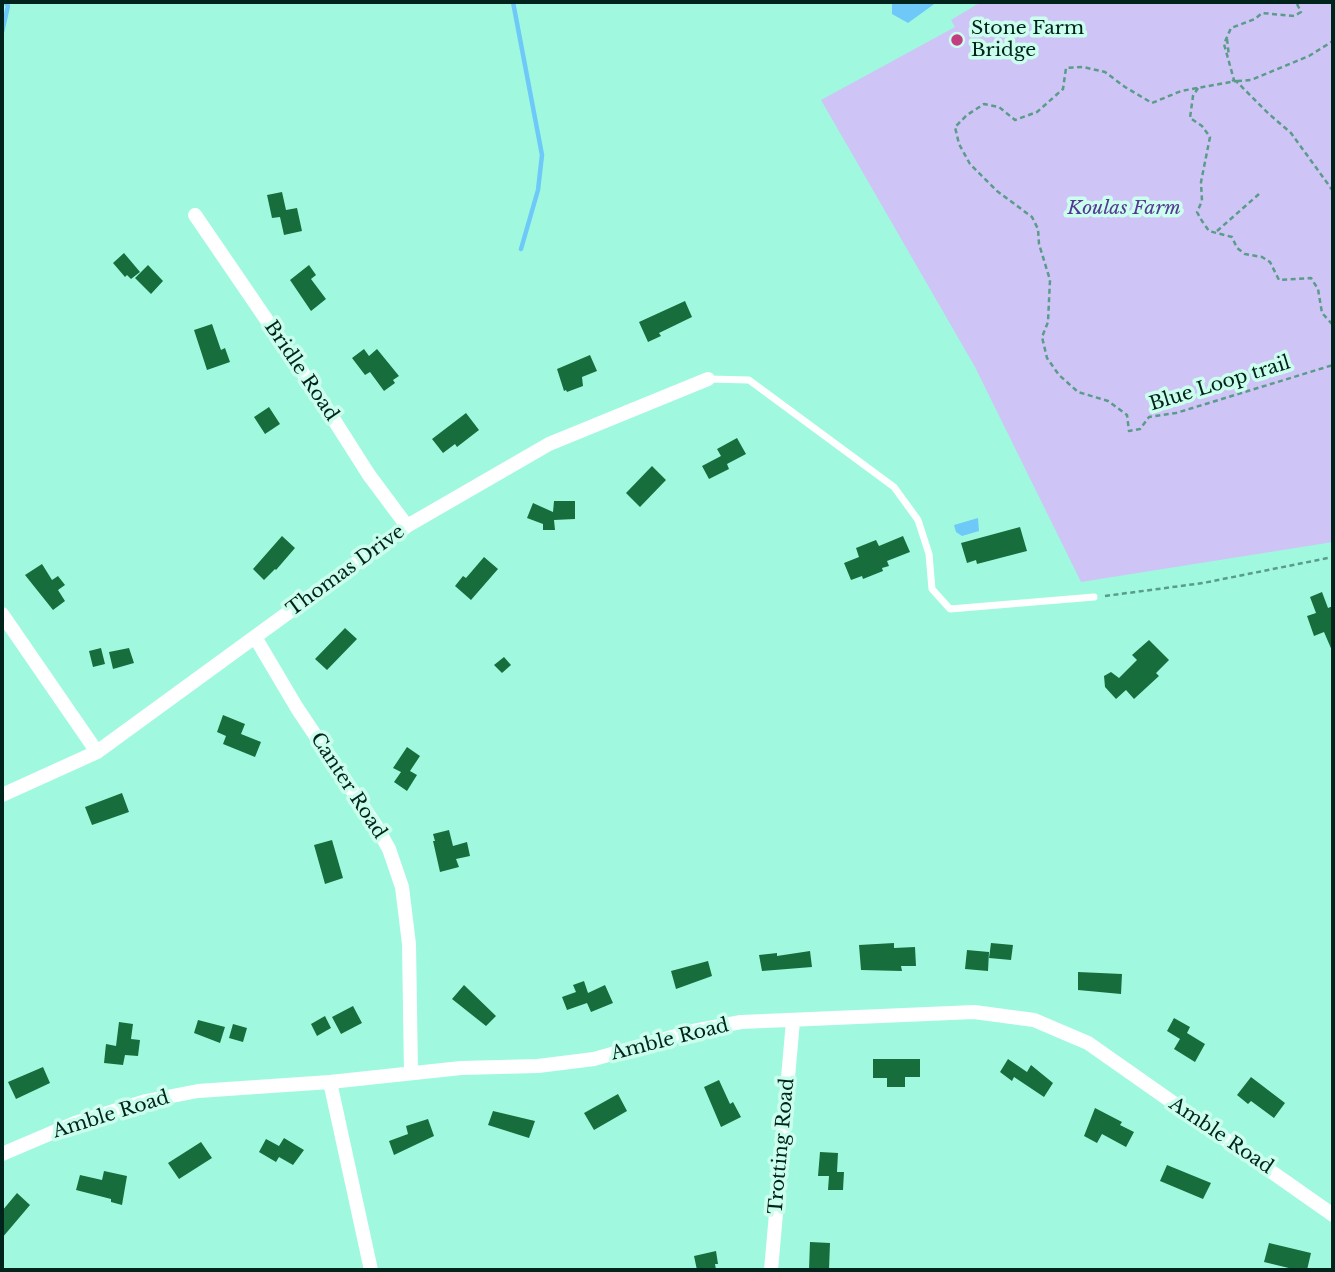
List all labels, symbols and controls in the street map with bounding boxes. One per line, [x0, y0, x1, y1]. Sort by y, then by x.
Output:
place label: Stone Farm Bridge [971, 18, 1084, 62]
marker: Stone Farm Bridge [949, 32, 965, 48]
park label: Koulas Farm [1067, 198, 1181, 220]
street label: Bridle Road [259, 317, 343, 425]
street label: Blue Loop trail [1147, 352, 1293, 416]
street label: Thomas Drive [283, 521, 409, 621]
street label: Canter Road [305, 729, 391, 843]
street label: Amble Road [609, 1014, 731, 1066]
street label: Trotting Road [765, 1077, 799, 1215]
street label: Amble Road [50, 1086, 172, 1144]
street label: Amble Road [1165, 1093, 1277, 1179]

